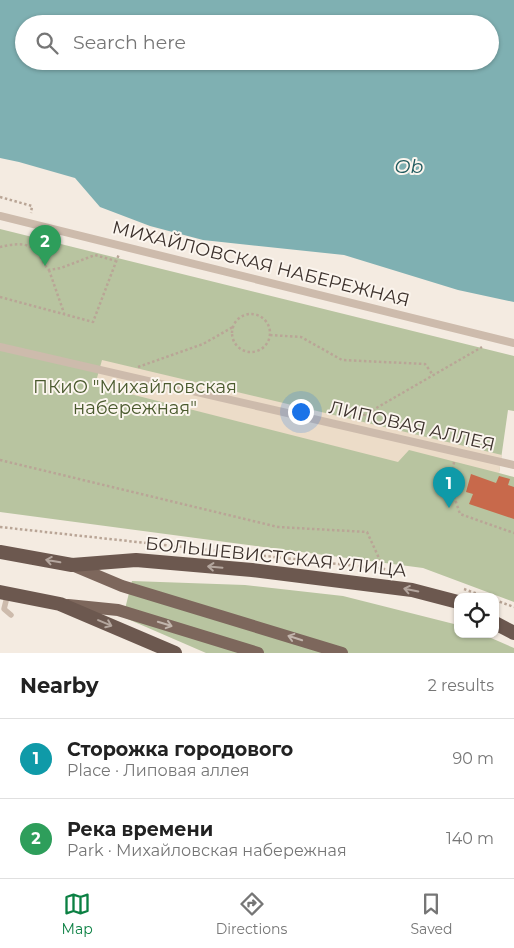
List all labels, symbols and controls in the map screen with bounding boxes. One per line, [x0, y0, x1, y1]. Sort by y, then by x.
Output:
search box [15, 15, 499, 70]
icon: search [33, 29, 61, 57]
text: Search here [73, 31, 186, 54]
water label: Ob [395, 155, 424, 178]
street label: МИХАЙЛОВСКАЯ НАБЕРЕЖНАЯ [110, 216, 412, 312]
pin: 2 [29, 225, 61, 266]
park label: ПКиО "Михайловская набережная" [33, 376, 237, 419]
street label: ЛИПОВАЯ АЛЛЕЯ [327, 396, 497, 456]
your location [288, 399, 314, 425]
pin: 1 [433, 467, 465, 508]
street label: БОЛЬШЕВИСТСКАЯ УЛИЦА [144, 532, 408, 582]
one-way arrow [45, 556, 61, 566]
one-way arrow [207, 562, 223, 572]
one-way arrow [403, 585, 419, 594]
map controls [454, 593, 499, 638]
button: locate [454, 593, 499, 638]
one-way arrow [97, 619, 112, 628]
one-way arrow [156, 619, 172, 629]
one-way arrow [288, 633, 304, 642]
text: Nearby [20, 673, 99, 698]
text: 2 results [428, 676, 494, 695]
text: Сторожка городового [67, 738, 293, 761]
text: 1 [33, 749, 39, 768]
text: 90 m [452, 749, 494, 768]
text: Place · Липовая аллея [67, 761, 250, 780]
text: Река времени [67, 818, 213, 841]
text: 2 [31, 829, 41, 848]
text: 140 m [446, 829, 494, 848]
text: Park · Михайловская набережная [67, 841, 347, 860]
tab: Map [62, 890, 93, 938]
tab: Directions [216, 890, 287, 938]
tab: Saved [410, 890, 452, 938]

